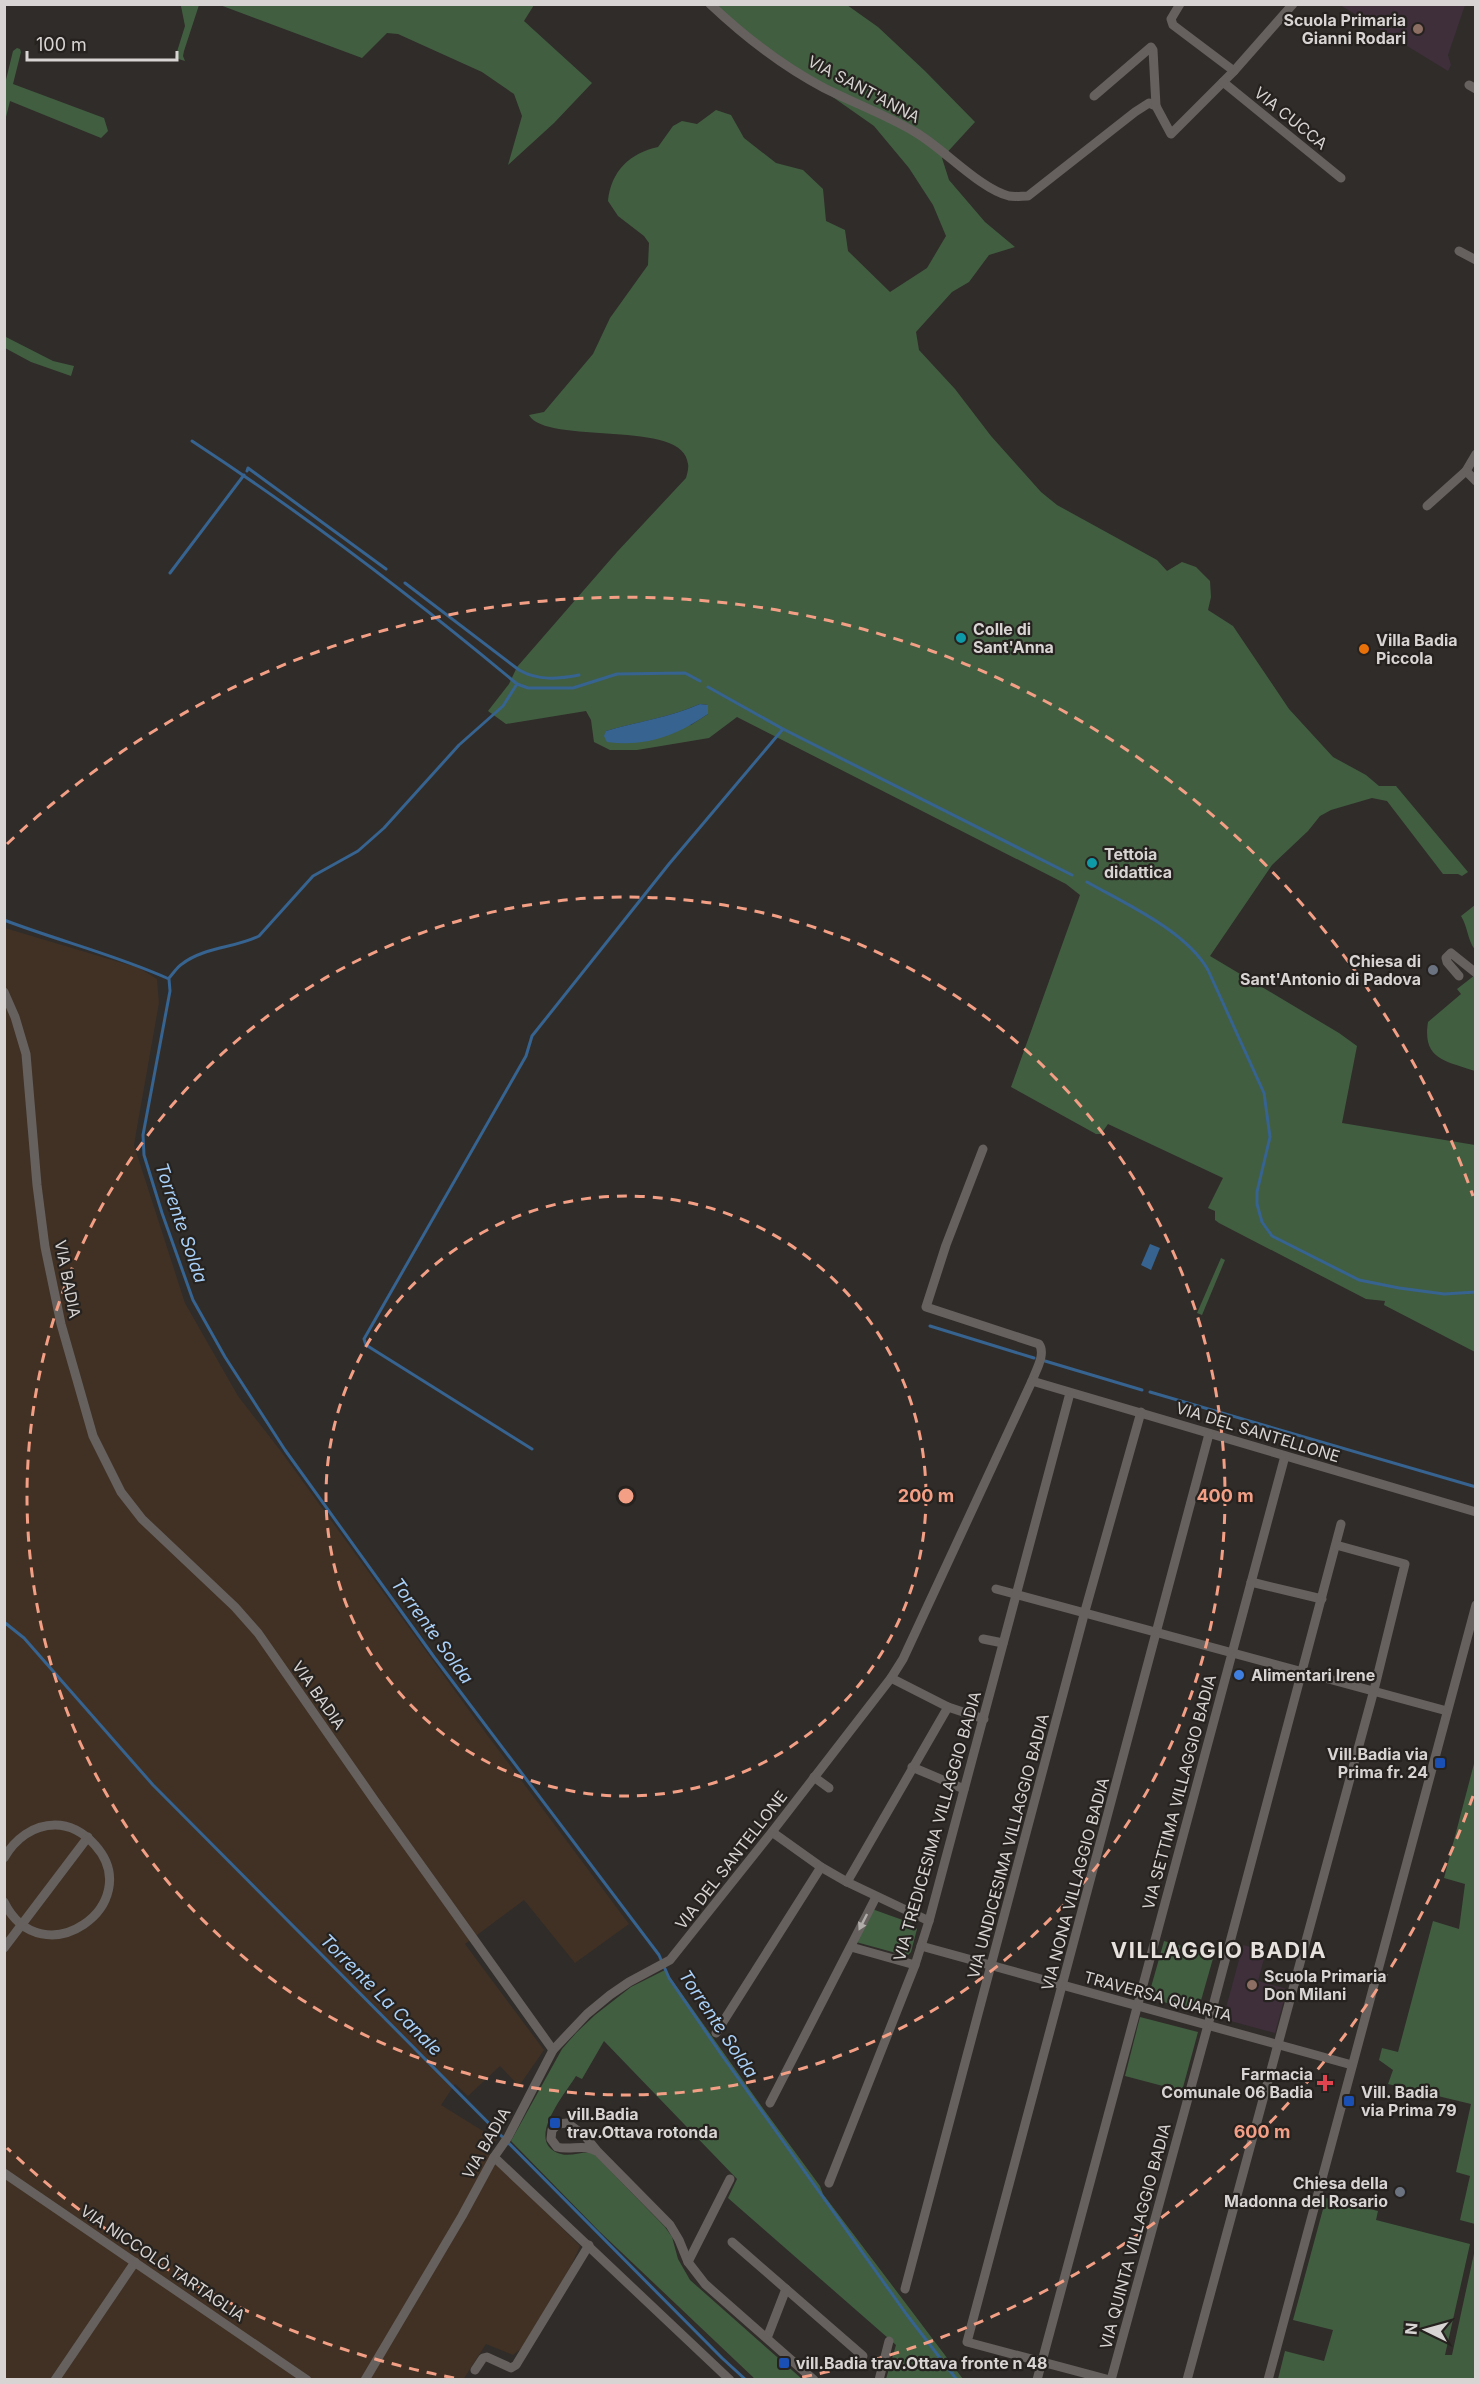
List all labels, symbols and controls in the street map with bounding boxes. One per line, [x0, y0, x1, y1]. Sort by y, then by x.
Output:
place label: Scuola Primaria Gianni Rodari [1283, 10, 1406, 48]
marker: Scuola Primaria Gianni Rodari [1411, 22, 1425, 36]
scale bar [27, 24, 177, 62]
text: 100 m [36, 34, 87, 55]
street label: VIA SANT'ANNA [804, 51, 924, 127]
street label: VIA CUCCA [1250, 82, 1332, 154]
place label: Colle di Sant'Anna [973, 619, 1054, 657]
place label: Villa Badia Piccola [1376, 630, 1458, 668]
marker: Colle di Sant'Anna [954, 631, 968, 645]
marker: Villa Badia Piccola [1357, 642, 1371, 656]
place label: Tettoia didattica [1104, 844, 1172, 882]
marker: Tettoia didattica [1085, 856, 1099, 870]
place label: Chiesa di Sant'Antonio di Padova [1240, 951, 1421, 989]
marker: Chiesa di Sant'Antonio di Padova [1426, 963, 1440, 977]
water label: Torrente Solda [151, 1160, 212, 1286]
street label: VIA BADIA [51, 1238, 85, 1320]
street label: VIA DEL SANTELLONE [1174, 1398, 1342, 1466]
text: 200 m [898, 1485, 954, 1506]
text: 400 m [1196, 1485, 1254, 1506]
centre of rings [616, 1486, 636, 1506]
water label: Torrente Solda [387, 1574, 478, 1688]
street label: VIA BADIA [288, 1657, 350, 1733]
place label: Alimentari Irene [1251, 1665, 1375, 1685]
marker: Alimentari Irene [1232, 1668, 1246, 1682]
street label: VIA SETTIMA VILLAGGIO BADIA [1138, 1672, 1220, 1912]
street label: VIA TREDICESIMA VILLAGGIO BADIA [889, 1689, 985, 1963]
street label: VIA UNDICESIMA VILLAGGIO BADIA [963, 1711, 1053, 1981]
place label: Vill.Badia via Prima fr. 24 [1327, 1744, 1428, 1782]
marker: Vill.Badia via Prima fr. 24 [1433, 1756, 1447, 1770]
street label: VIA NONA VILLAGGIO BADIA [1037, 1775, 1113, 1993]
street label: VIA DEL SANTELLONE [671, 1787, 791, 1933]
one-way arrow [859, 1913, 869, 1931]
water label: Torrente La Canale [316, 1929, 447, 2060]
district label: VILLAGGIO BADIA [1111, 1937, 1327, 1963]
water label: Torrente Solda [675, 1966, 762, 2082]
place label: Scuola Primaria Don Milani [1264, 1966, 1387, 2004]
street label: TRAVERSA QUARTA [1082, 1967, 1234, 2025]
marker: Scuola Primaria Don Milani [1245, 1978, 1259, 1992]
place label: Farmacia Comunale 06 Badia [1161, 2064, 1313, 2102]
marker: Farmacia Comunale 06 Badia [1318, 2076, 1332, 2090]
place label: Vill. Badia via Prima 79 [1361, 2082, 1457, 2120]
marker: Vill. Badia via Prima 79 [1342, 2094, 1356, 2108]
street label: VIA BADIA [458, 2104, 514, 2182]
place label: vill.Badia trav.Ottava rotonda [567, 2104, 718, 2142]
marker: vill.Badia trav.Ottava rotonda [548, 2116, 562, 2130]
street label: VIA QUINTA VILLAGGIO BADIA [1095, 2121, 1175, 2351]
text: 600 m [1234, 2121, 1290, 2142]
place label: Chiesa della Madonna del Rosario [1224, 2173, 1388, 2211]
marker: Chiesa della Madonna del Rosario [1393, 2185, 1407, 2199]
street label: VIA NICCOLÒ TARTAGLIA [77, 2200, 249, 2326]
north arrow [1396, 2300, 1456, 2360]
text: N [1401, 2322, 1422, 2336]
place label: vill.Badia trav.Ottava fronte n 48 [796, 2353, 1047, 2373]
marker: vill.Badia trav.Ottava fronte n 48 [777, 2356, 791, 2370]

